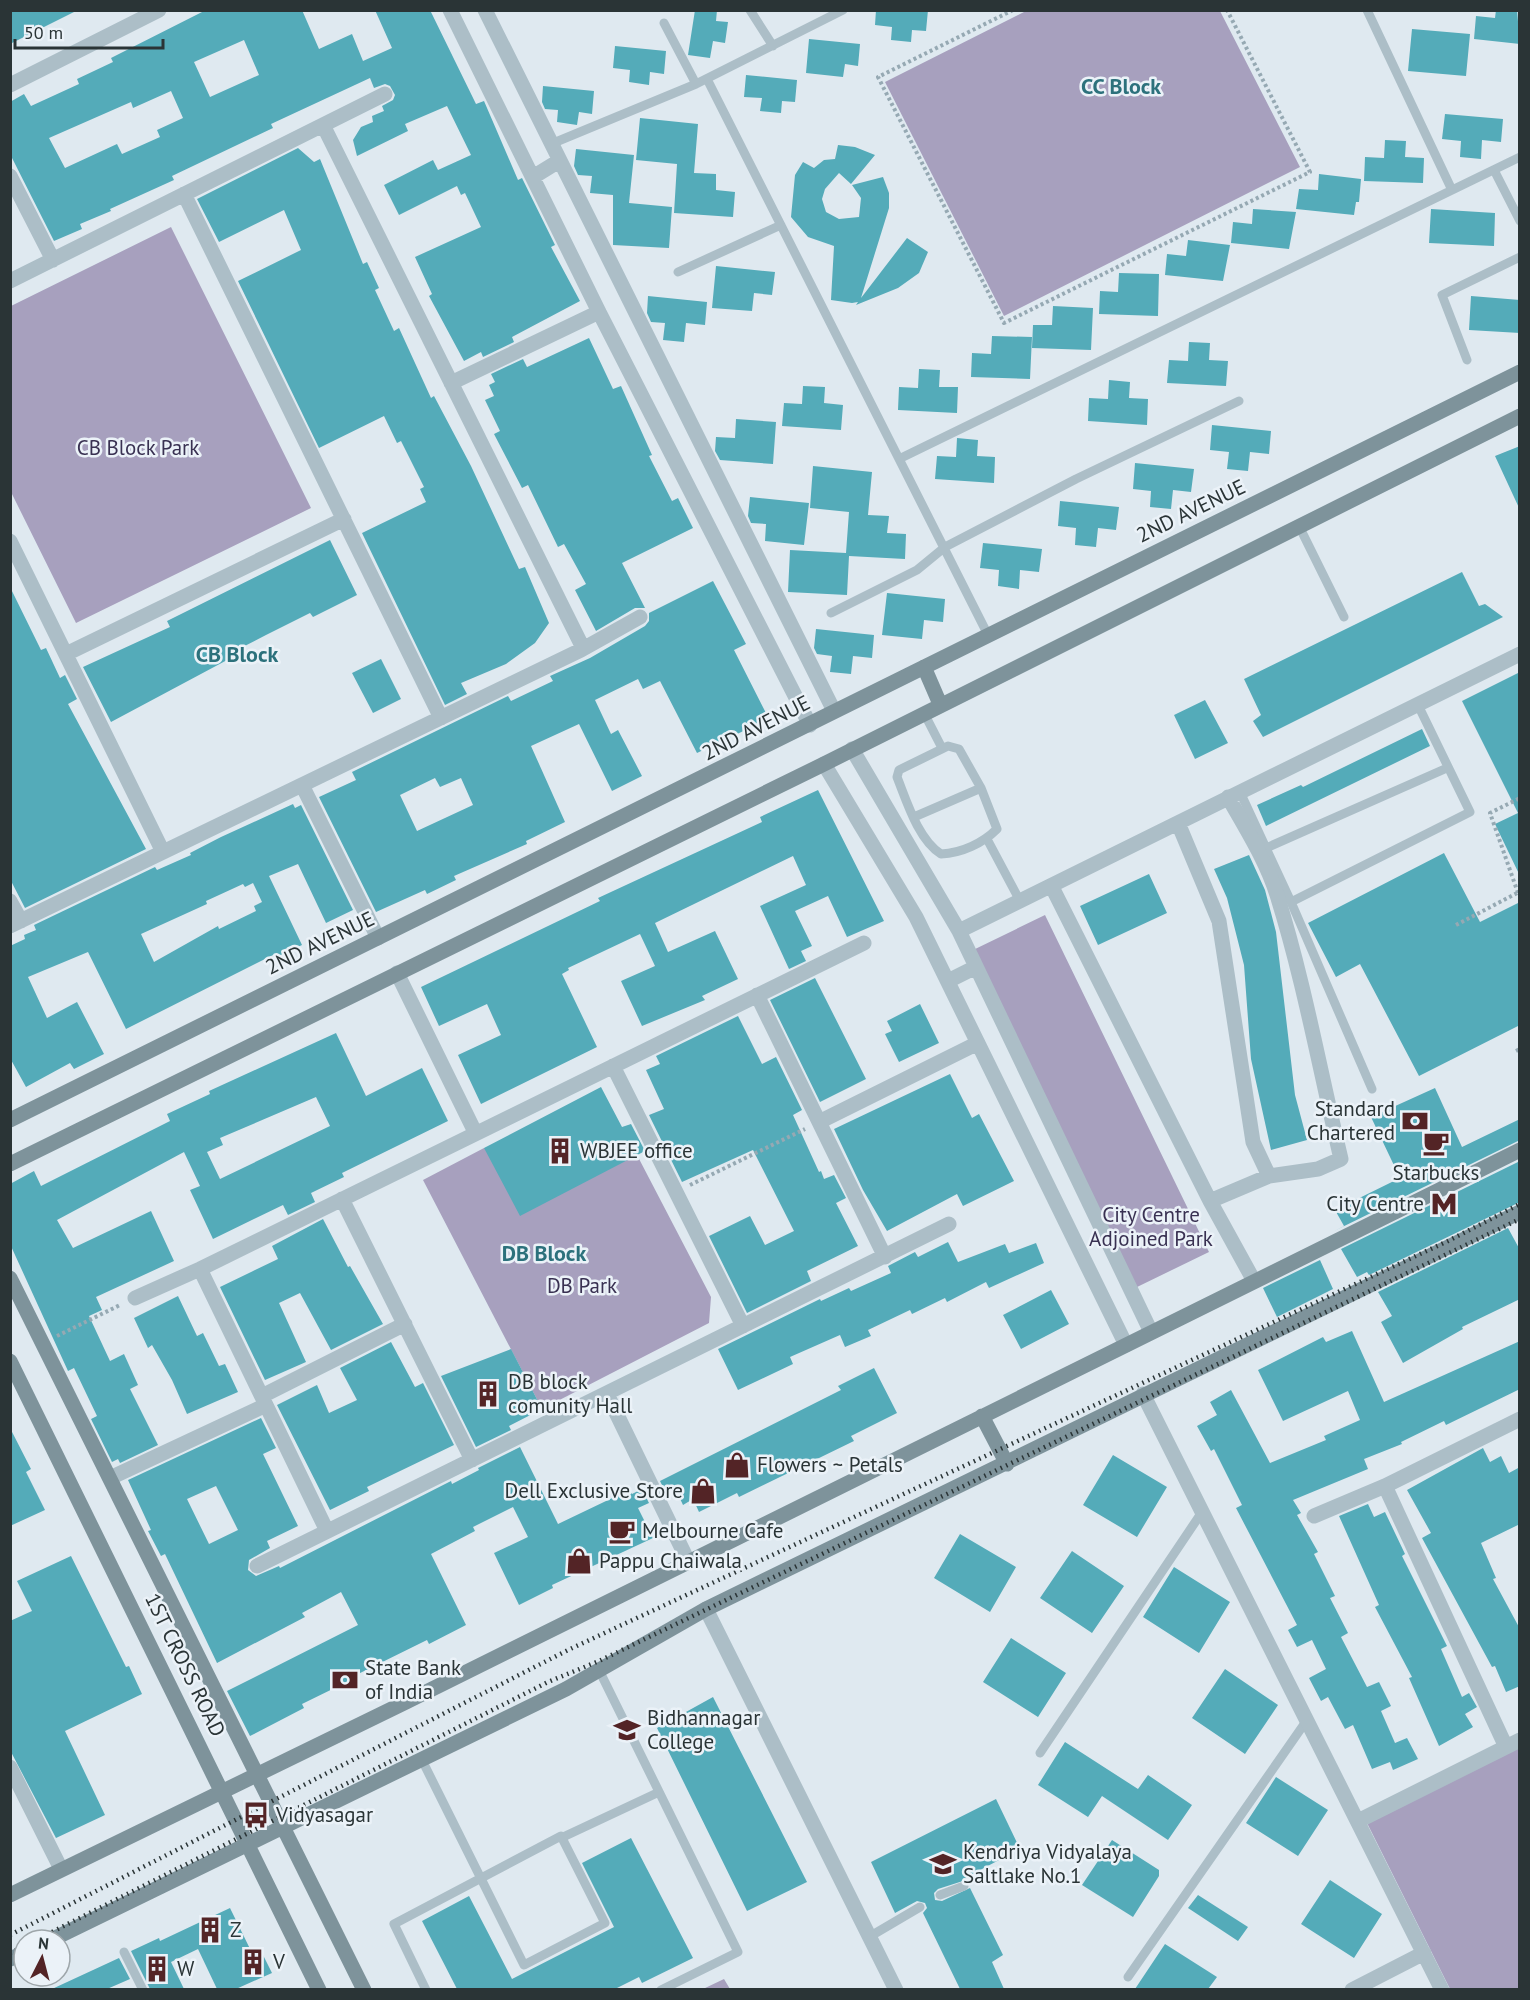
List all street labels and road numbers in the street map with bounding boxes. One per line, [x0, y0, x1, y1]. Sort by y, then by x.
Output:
street label: 2ND AVENUE [1132, 473, 1250, 549]
street label: 2ND AVENUE [697, 689, 814, 766]
street label: 2ND AVENUE [261, 905, 379, 981]
street label: 1ST CROSS ROAD [139, 1589, 232, 1741]

